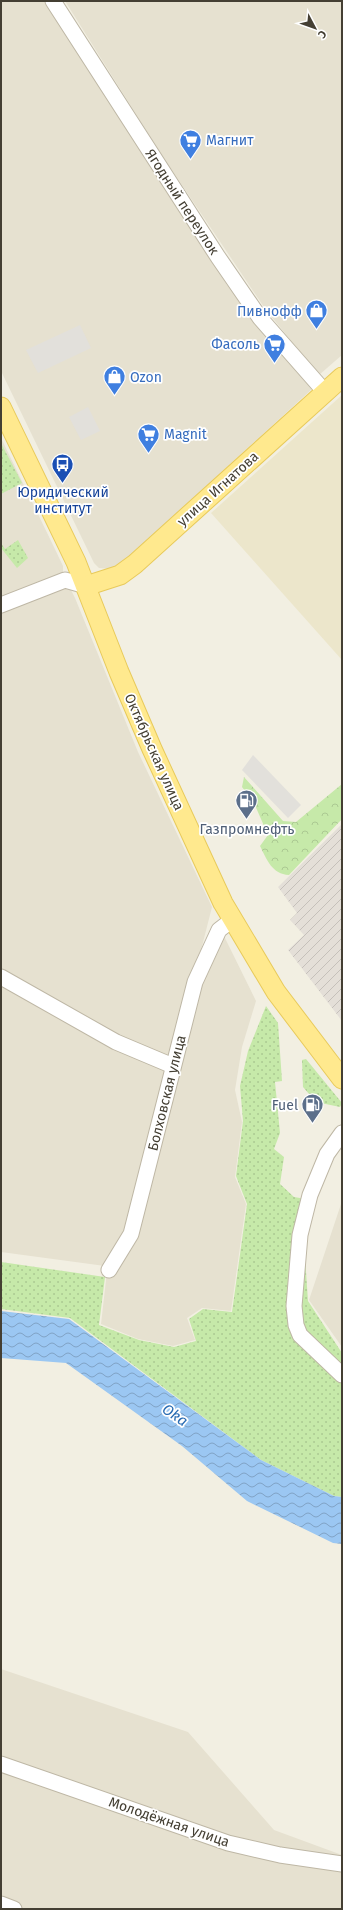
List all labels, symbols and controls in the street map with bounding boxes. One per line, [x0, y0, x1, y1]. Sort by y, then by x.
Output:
north arrow [295, 8, 335, 48]
text: С [315, 28, 329, 41]
supermarket icon: Магнит [177, 127, 203, 160]
place label: Магнит [206, 132, 254, 149]
street label: Ягодный переулок [141, 146, 223, 259]
shop icon: Пивнофф [304, 298, 330, 331]
place label: Пивнофф [237, 303, 302, 320]
supermarket icon: Фасоль [262, 331, 288, 364]
place label: Фасоль [211, 336, 260, 353]
shop icon: Ozon [101, 364, 127, 397]
place label: Ozon [130, 369, 162, 386]
supermarket icon: Magnit [136, 421, 162, 454]
place label: Magnit [164, 426, 208, 443]
street label: улица Игнатова [174, 448, 262, 530]
bus stop icon: Юридический институт [50, 451, 76, 484]
place label: Юридический институт [17, 484, 109, 517]
street label: Октябрьская улица [121, 691, 187, 813]
fuel station icon: Газпромнефть [234, 788, 260, 821]
place label: Газпромнефть [199, 821, 295, 838]
street label: Болховская улица [144, 1033, 190, 1153]
fuel station icon: Fuel [300, 1092, 326, 1125]
place label: Fuel [272, 1097, 298, 1114]
water label: Oka [159, 1400, 191, 1430]
street label: Молодёжная улица [106, 1793, 232, 1851]

